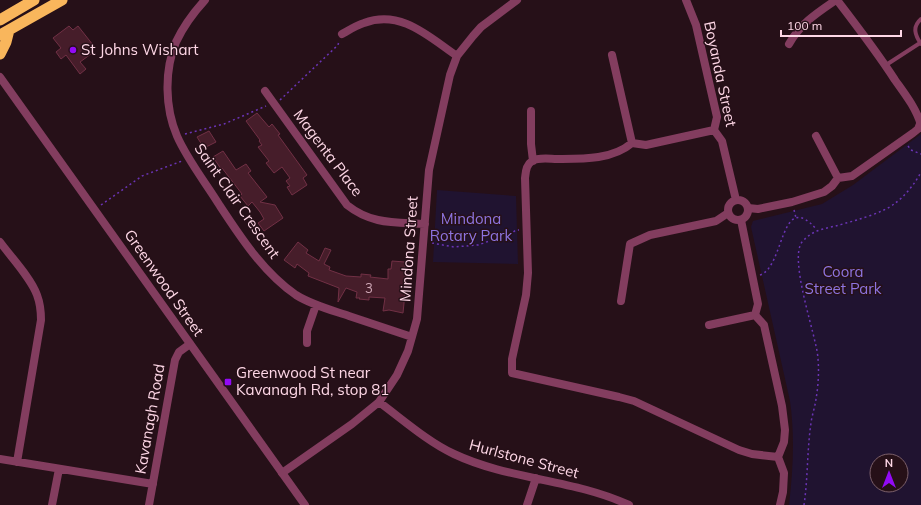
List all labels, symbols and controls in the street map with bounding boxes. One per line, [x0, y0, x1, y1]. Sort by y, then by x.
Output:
scale bar [781, 12, 901, 38]
text: 100 m [787, 18, 822, 33]
street label: Boyanda Street [700, 19, 741, 129]
place label: St Johns Wishart [81, 40, 199, 59]
marker: St Johns Wishart [68, 45, 78, 55]
street label: Magenta Place [290, 106, 367, 200]
street label: Saint Clair Crescent [191, 139, 284, 262]
street label: Mindona Street [395, 195, 422, 302]
park label: Mindona Rotary Park [430, 209, 512, 245]
street label: Greenwood Street [121, 226, 208, 340]
park label: Coora Street Park [805, 262, 882, 298]
house number: 3 [365, 280, 373, 296]
street label: Kavanagh Road [130, 362, 169, 476]
place label: Greenwood St near Kavanagh Rd, stop 81 [236, 363, 389, 399]
marker: Greenwood St near Kavanagh Rd, stop 81 [223, 377, 233, 387]
street label: Hurlstone Street [467, 435, 581, 482]
north arrow [869, 453, 909, 493]
text: N [885, 456, 893, 470]

